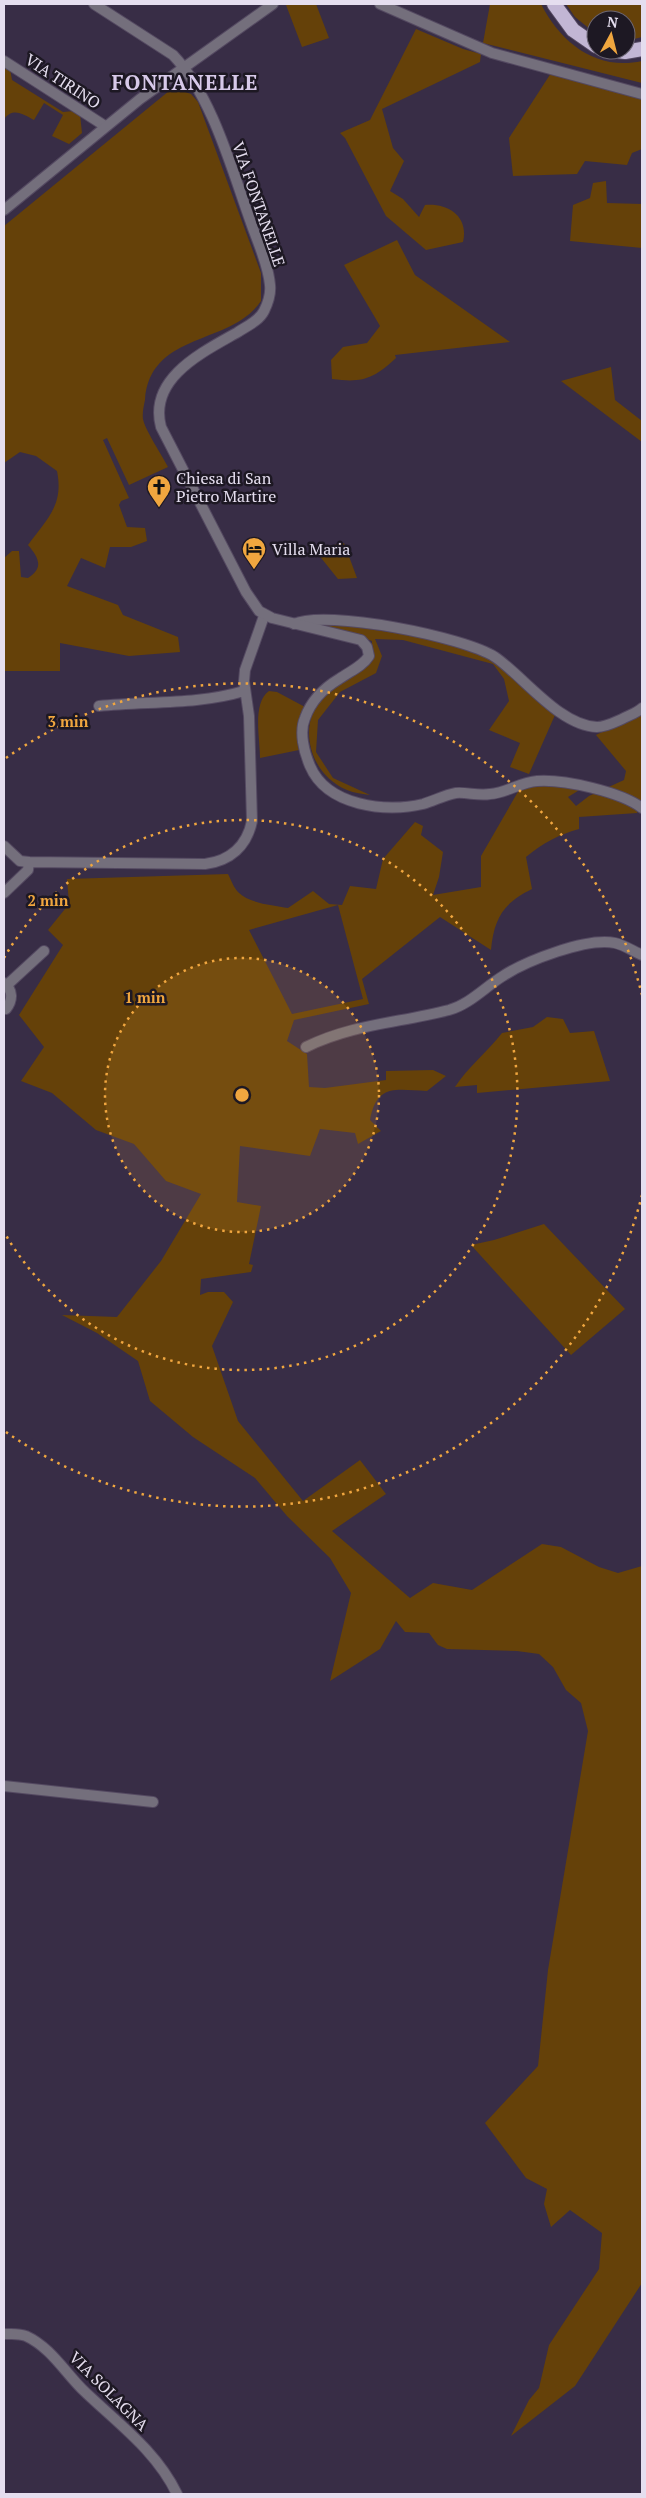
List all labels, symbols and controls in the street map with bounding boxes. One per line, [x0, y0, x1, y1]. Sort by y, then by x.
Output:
north arrow [586, 10, 636, 60]
text: N [606, 12, 619, 32]
street label: VIA TIRINO [21, 48, 105, 114]
district label: FONTANELLE [111, 68, 259, 96]
street label: VIA FONTANELLE [227, 139, 291, 269]
place label: Chiesa di San Pietro Martire [176, 467, 276, 507]
church icon: Chiesa di San Pietro Martire [146, 474, 172, 508]
hotel icon: Villa Maria [241, 536, 267, 570]
place label: Villa Maria [272, 538, 350, 560]
text: 3 min [47, 711, 89, 731]
text: 2 min [27, 890, 69, 910]
text: 1 min [124, 987, 166, 1007]
centre of rings [233, 1086, 251, 1104]
street label: VIA SOLAGNA [64, 2346, 154, 2436]

